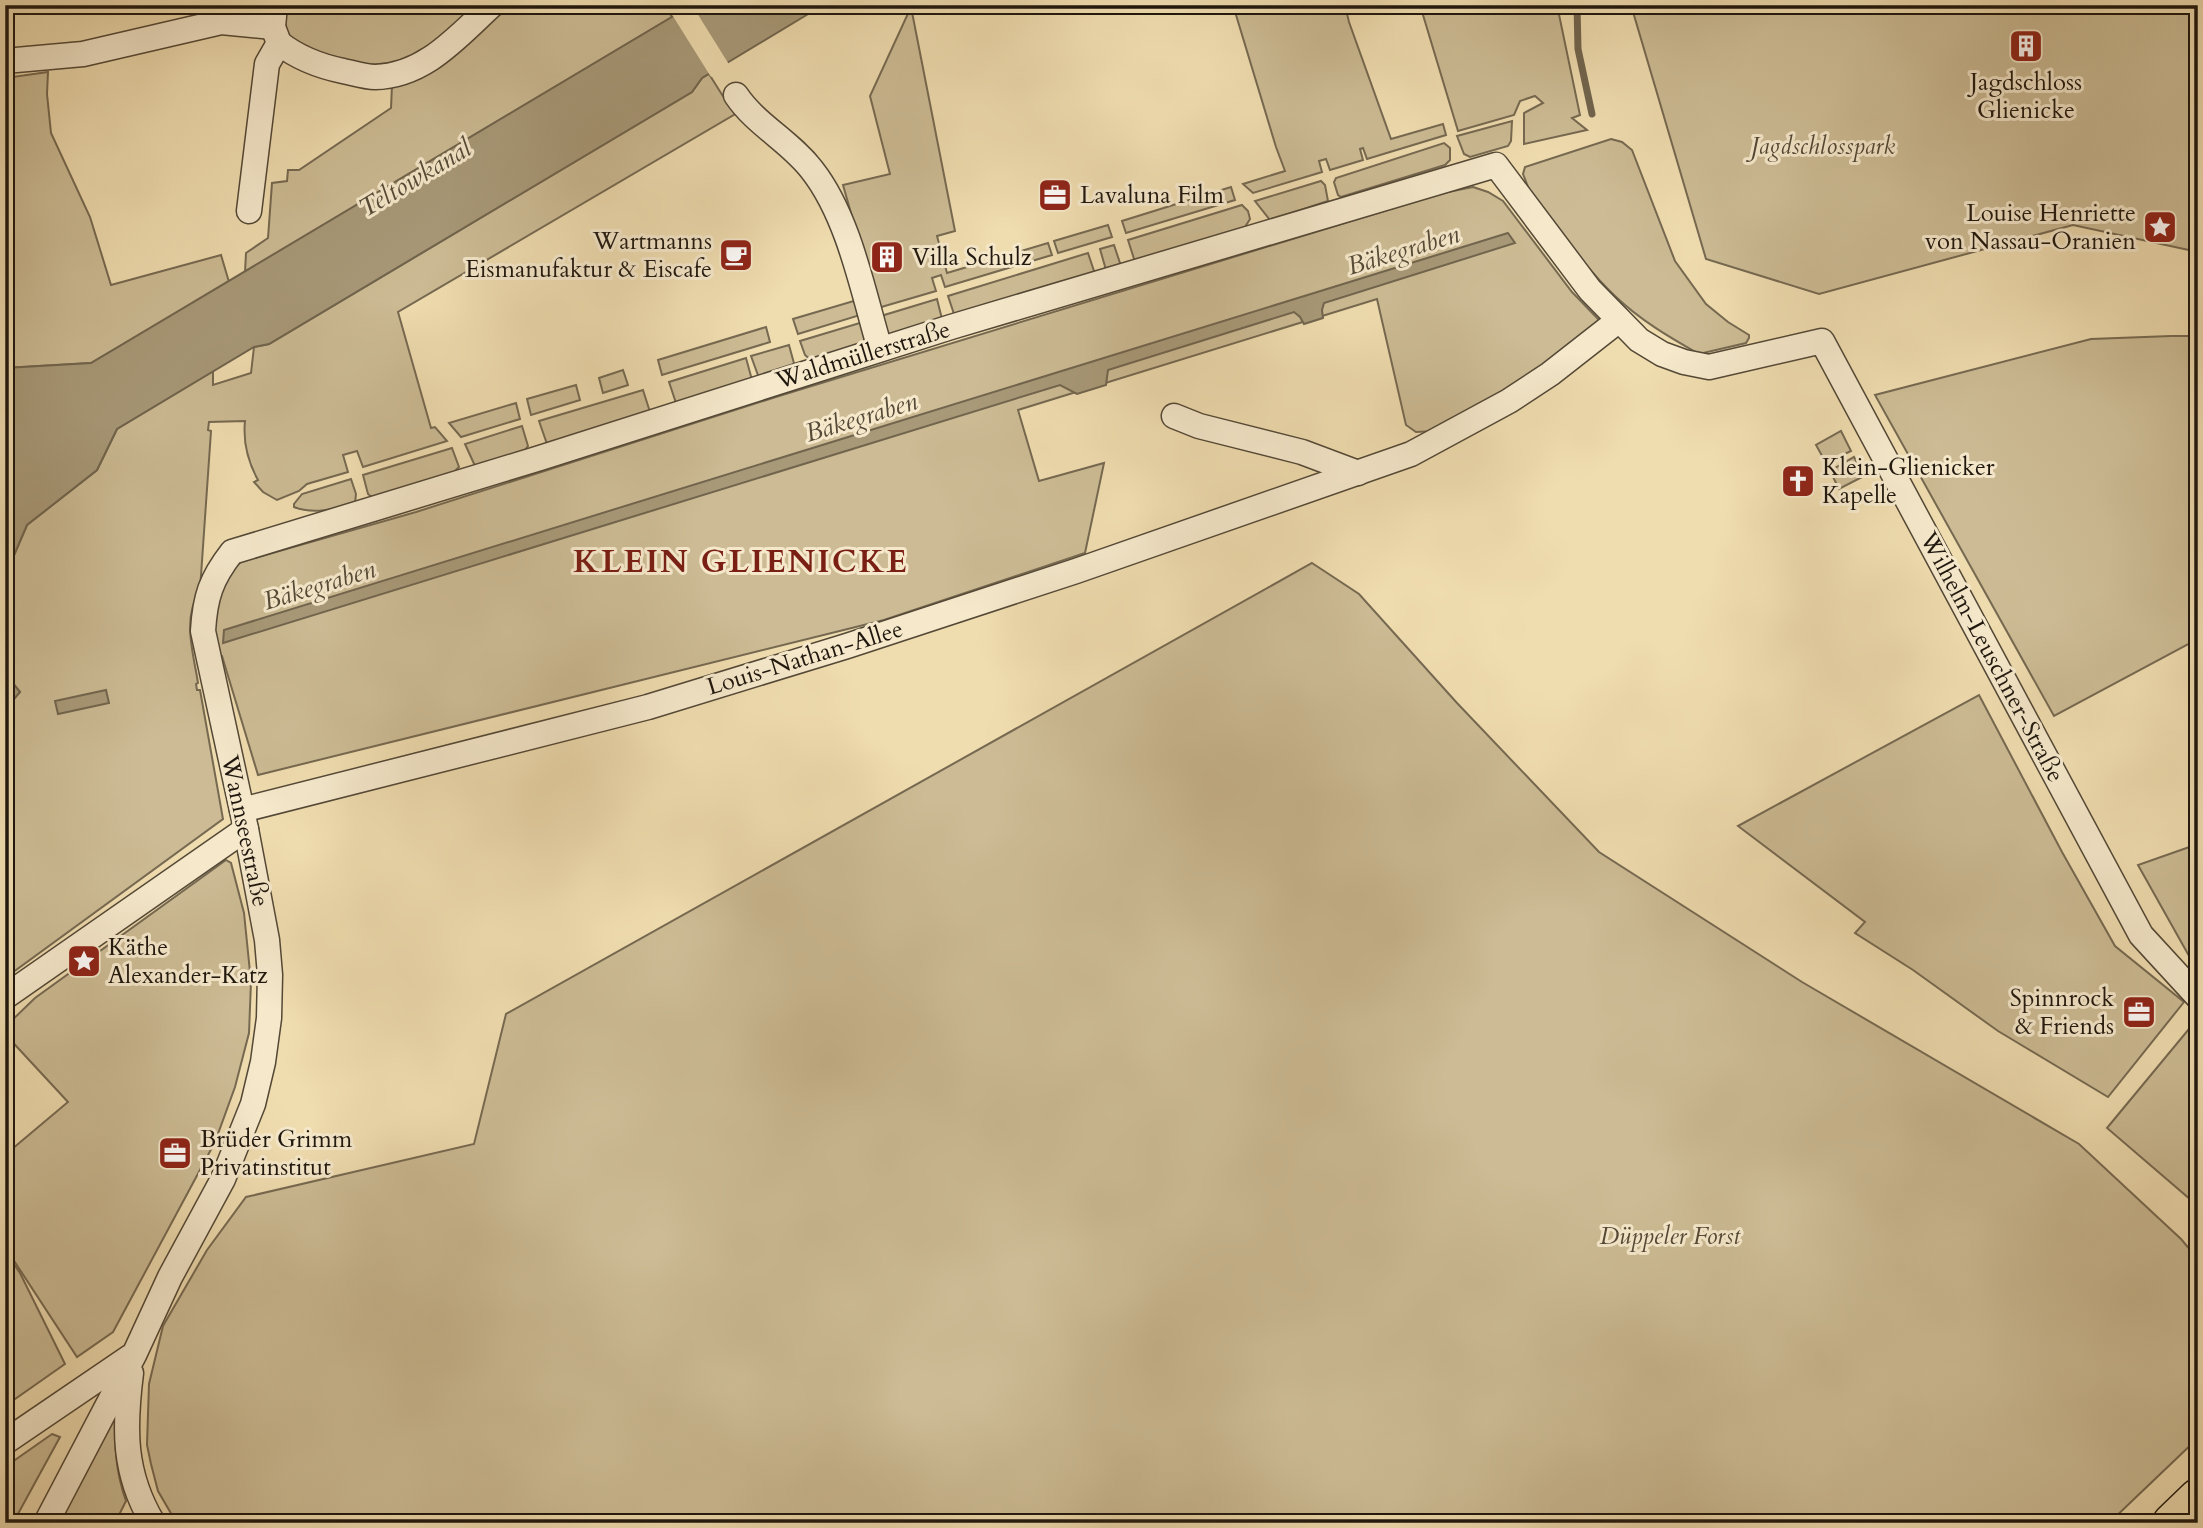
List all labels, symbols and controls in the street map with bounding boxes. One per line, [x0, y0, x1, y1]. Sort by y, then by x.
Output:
building icon: Jagdschloss Glienicke [2007, 27, 2045, 65]
place label: Jagdschloss Glienicke [1967, 66, 2082, 127]
water label: Teltowkanal [352, 130, 479, 225]
park label: Jagdschlosspark [1746, 130, 1895, 163]
office icon: Lavaluna Film [1036, 176, 1074, 214]
place label: Lavaluna Film [1080, 179, 1225, 212]
place label: Louise Henriette von Nassau-Oranien [1925, 197, 2136, 258]
place icon: Louise Henriette von Nassau-Oranien [2141, 208, 2179, 246]
water label: Bäkegraben [1343, 216, 1464, 284]
place label: Wartmanns Eismanufaktur & Eiscafe [465, 225, 712, 286]
cafe icon: Wartmanns Eismanufaktur & Eiscafe [717, 236, 755, 274]
building icon: Villa Schulz [868, 238, 906, 276]
place label: Villa Schulz [912, 241, 1032, 274]
street label: Waldmüllerstraße [771, 313, 954, 398]
water label: Bäkegraben [801, 383, 922, 451]
place label: Klein-Glienicker Kapelle [1822, 451, 1995, 512]
church icon: Klein-Glienicker Kapelle [1779, 462, 1817, 500]
street label: Wilhelm-Leuschner-Straße [1911, 525, 2072, 788]
district label: KLEIN GLIENICKE [573, 540, 909, 584]
water label: Bäkegraben [259, 551, 380, 619]
street label: Louis-Nathan-Allee [703, 612, 907, 704]
street label: Wannseestraße [213, 751, 277, 910]
place label: Käthe Alexander-Katz [108, 931, 268, 992]
place icon: Käthe Alexander-Katz [65, 942, 103, 980]
place label: Spinnrock & Friends [2010, 982, 2114, 1043]
office icon: Spinnrock & Friends [2120, 993, 2158, 1031]
place label: Brüder Grimm Privatinstitut [200, 1123, 353, 1184]
office icon: Brüder Grimm Privatinstitut [156, 1134, 194, 1172]
park label: Düppeler Forst [1600, 1220, 1741, 1253]

